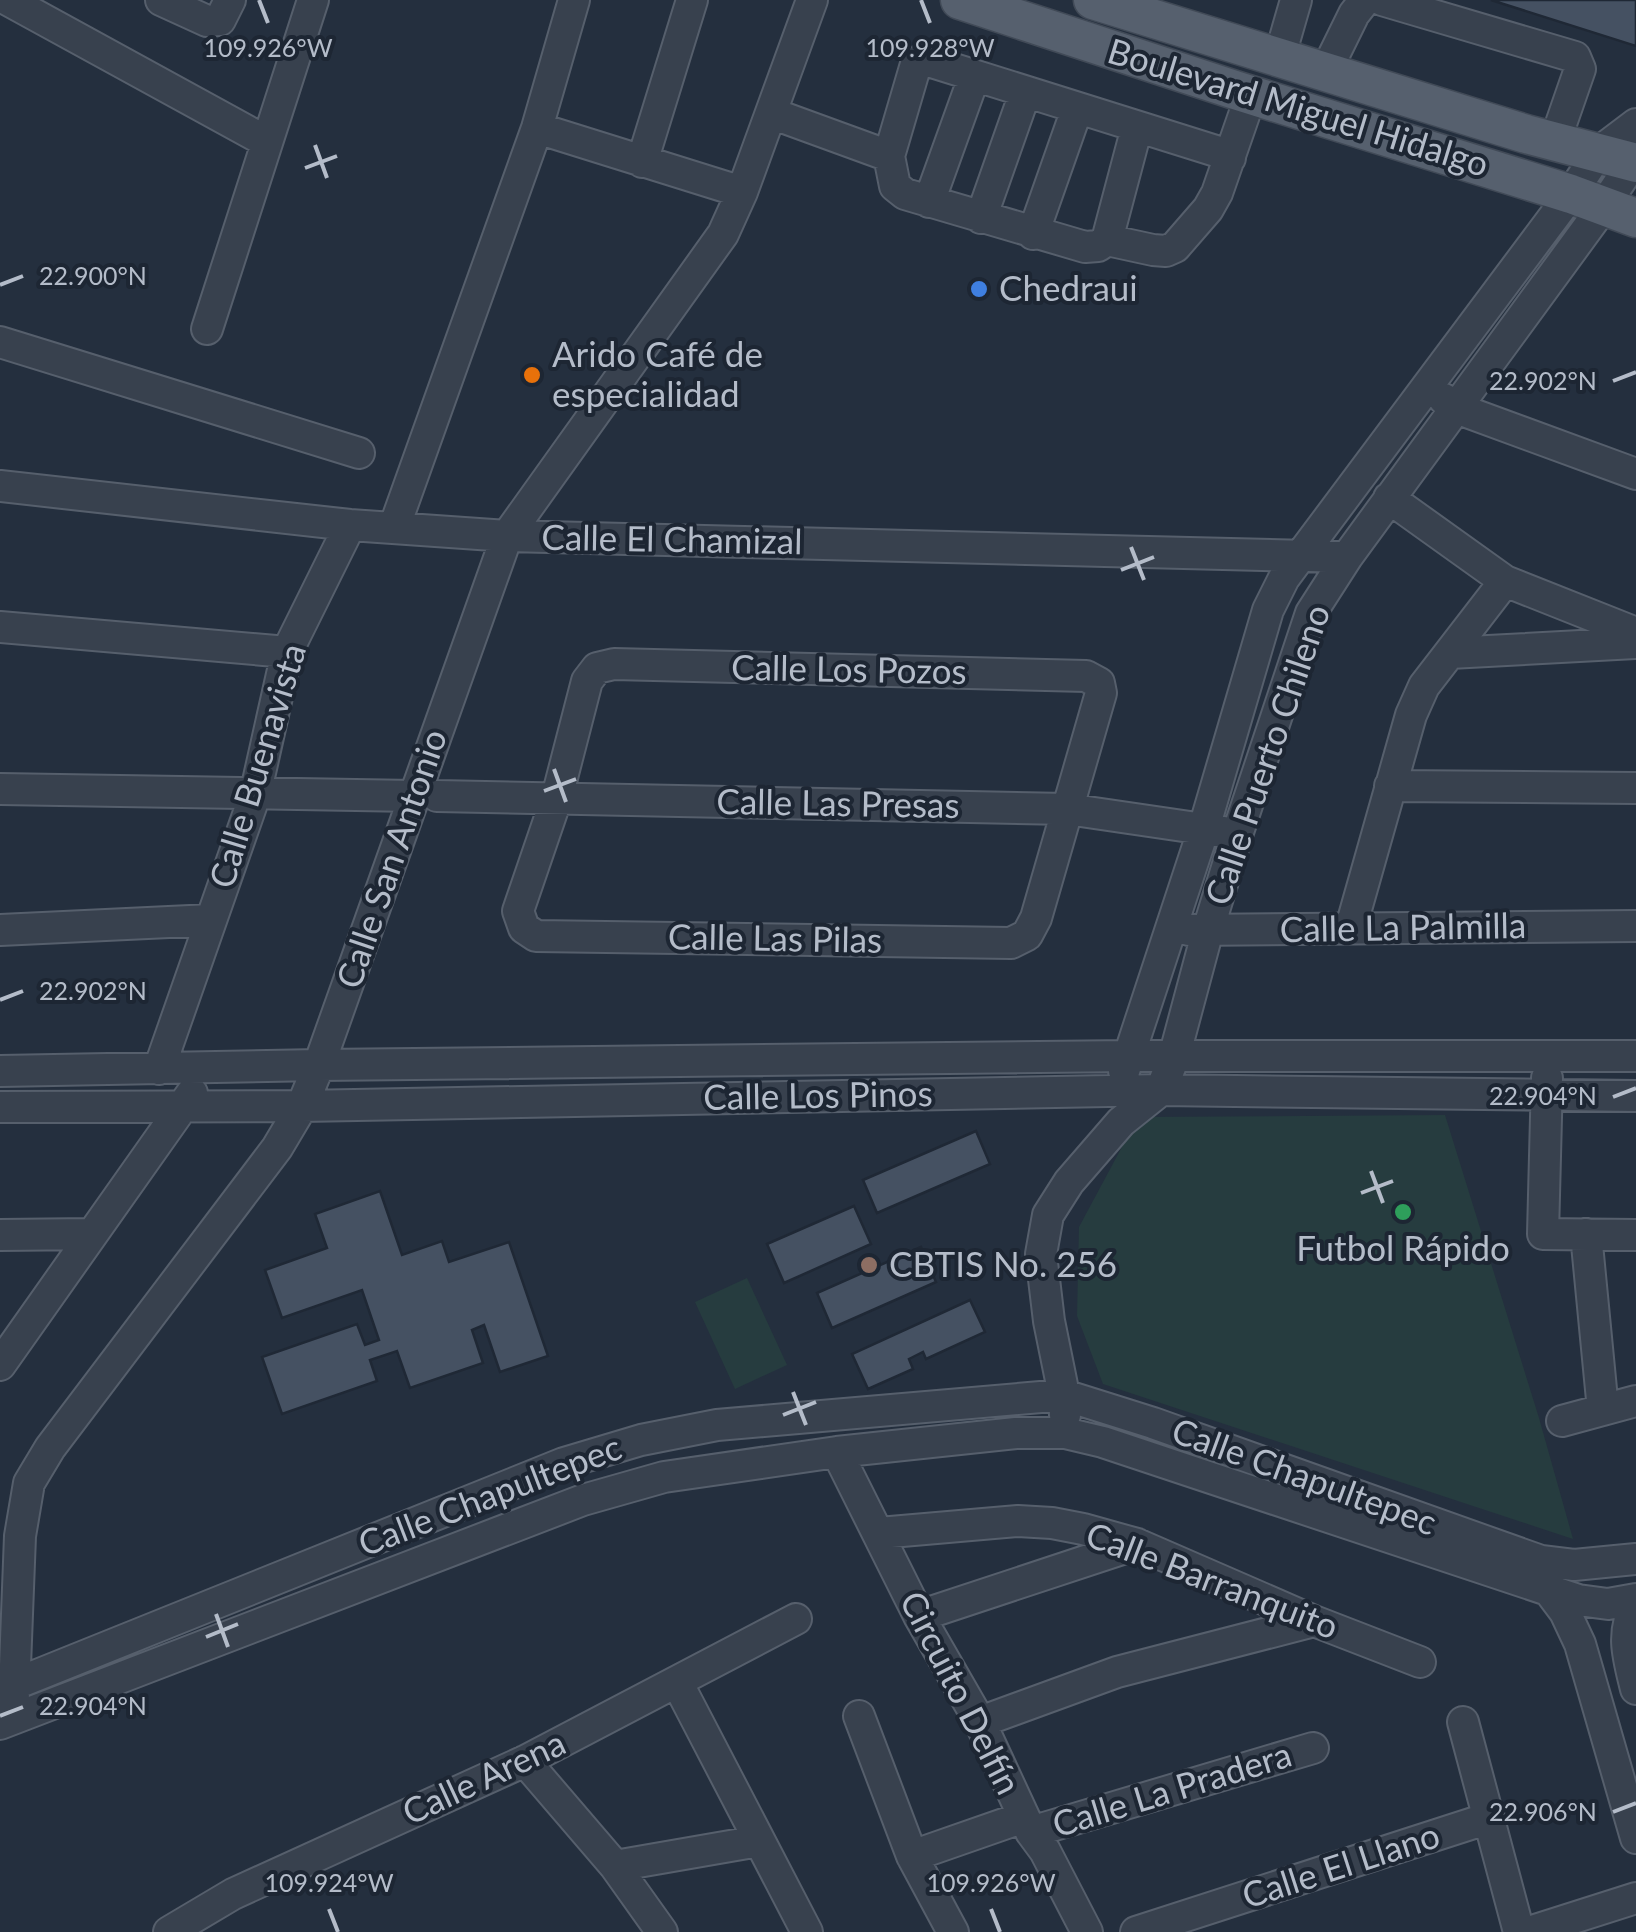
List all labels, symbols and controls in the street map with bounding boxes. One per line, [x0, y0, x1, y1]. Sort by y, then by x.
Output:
street label: Boulevard Miguel Hidalgo [1103, 28, 1494, 184]
text: 109.926°W [203, 32, 333, 62]
text: 109.928°W [865, 32, 995, 62]
text: 22.900°N [39, 260, 147, 290]
place label: Chedraui [999, 266, 1138, 308]
marker: Chedraui [968, 278, 990, 300]
place label: Arido Café de especialidad [552, 332, 763, 414]
marker: Arido Café de especialidad [521, 364, 543, 386]
text: 22.902°N [1489, 365, 1597, 395]
street label: Calle El Chamizal [541, 515, 803, 561]
street label: Calle Puerto Chileno [1195, 599, 1337, 910]
street label: Calle Buenavista [199, 638, 313, 893]
street label: Calle Los Pozos [731, 645, 967, 691]
street label: Calle San Antonio [326, 723, 454, 993]
street label: Calle Las Presas [716, 779, 960, 825]
street label: Calle La Palmilla [1279, 903, 1526, 949]
street label: Calle Las Pilas [668, 914, 883, 960]
text: 22.902°N [39, 975, 147, 1005]
street label: Calle Los Pinos [703, 1071, 933, 1117]
text: 22.904°N [1489, 1080, 1597, 1110]
marker: Futbol Rápido [1392, 1201, 1414, 1223]
place label: Futbol Rápido [1296, 1226, 1510, 1268]
place label: CBTIS No. 256 [889, 1242, 1117, 1284]
marker: CBTIS No. 256 [858, 1254, 880, 1276]
street label: Calle Chapultepec [1167, 1408, 1443, 1542]
street label: Calle Chapultepec [352, 1425, 627, 1564]
street label: Calle Barranquito [1081, 1512, 1345, 1646]
street label: Circuito Delfín [893, 1583, 1031, 1801]
text: 22.904°N [39, 1690, 147, 1720]
street label: Calle Arena [395, 1720, 571, 1832]
street label: Calle La Pradera [1047, 1732, 1296, 1844]
text: 22.906°N [1489, 1796, 1597, 1826]
street label: Calle El Llano [1236, 1812, 1444, 1916]
text: 109.924°W [264, 1867, 394, 1897]
text: 109.926°W [926, 1867, 1056, 1897]

